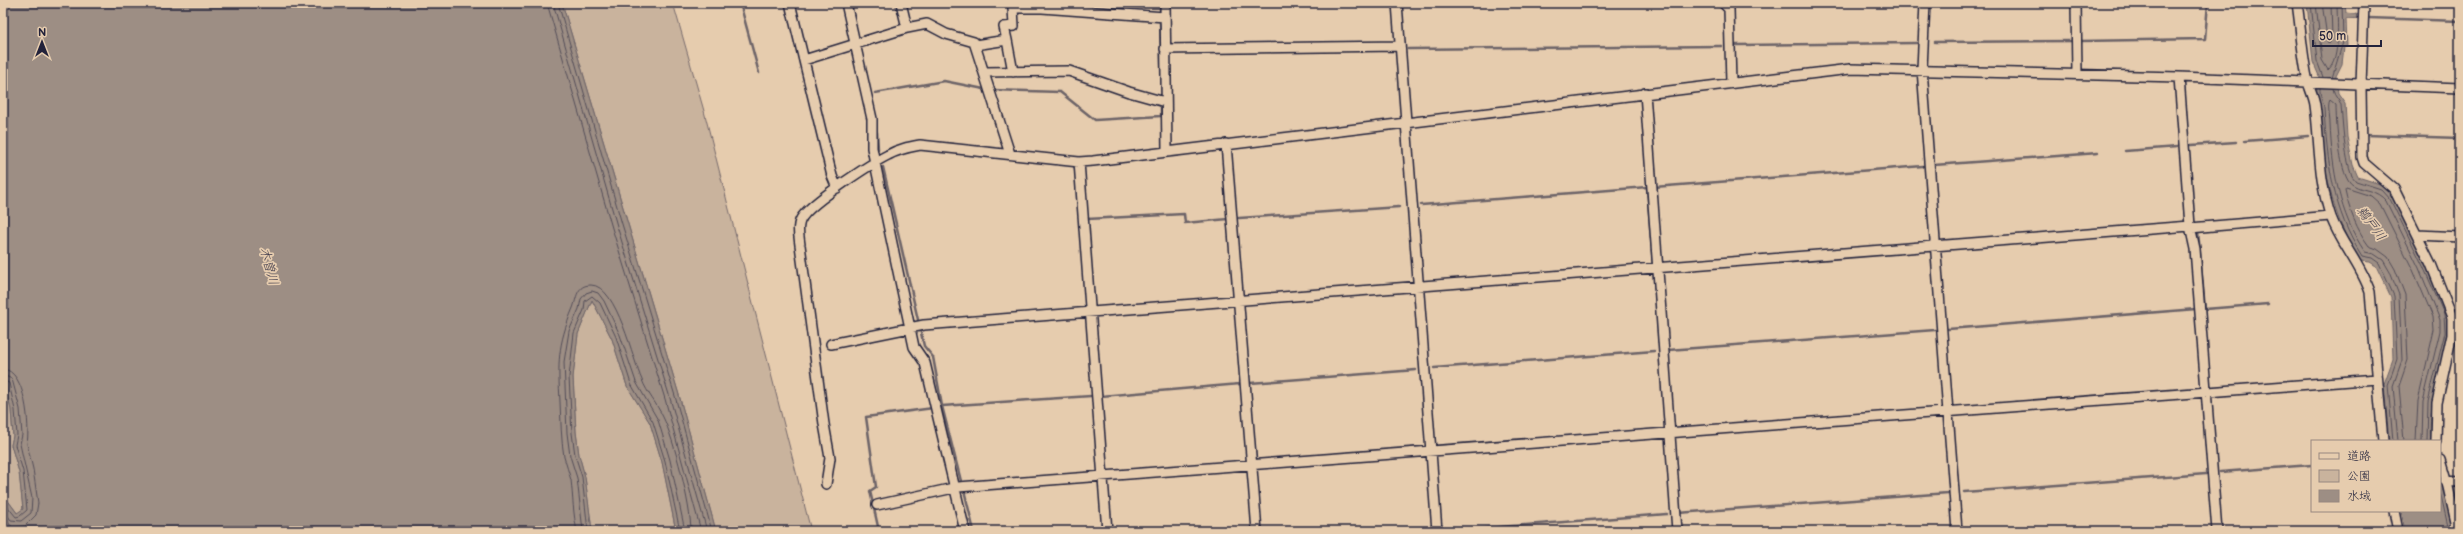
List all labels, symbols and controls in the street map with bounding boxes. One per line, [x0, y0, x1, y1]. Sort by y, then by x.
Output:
north arrow [22, 22, 62, 62]
scale bar [2313, 22, 2381, 48]
text: N [38, 26, 46, 39]
text: 50 m [2319, 29, 2346, 44]
water label: 鵜戸川 [2353, 203, 2389, 244]
water label: 木曽川 [256, 245, 282, 287]
legend [2311, 440, 2441, 512]
text: 道路 [2347, 449, 2371, 464]
text: 公園 [2347, 469, 2371, 484]
text: 水域 [2347, 489, 2371, 504]

